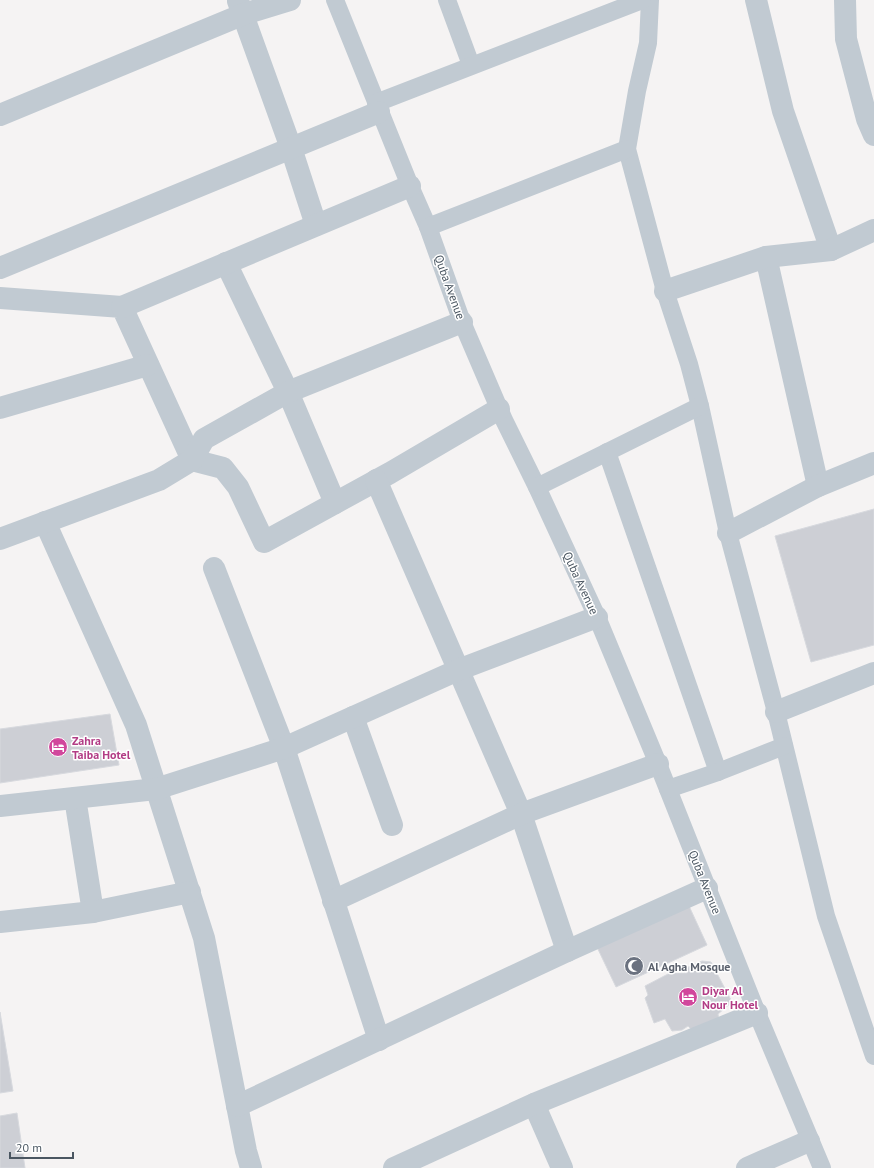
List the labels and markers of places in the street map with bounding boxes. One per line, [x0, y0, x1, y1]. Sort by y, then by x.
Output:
place label: Zahra Taiba Hotel [72, 733, 131, 762]
hotel icon: Zahra Taiba Hotel [47, 736, 69, 758]
mosque icon: Al Agha Mosque [623, 955, 645, 977]
place label: Al Agha Mosque [648, 959, 730, 974]
place label: Diyar Al Nour Hotel [702, 983, 759, 1012]
hotel icon: Diyar Al Nour Hotel [677, 986, 699, 1008]

